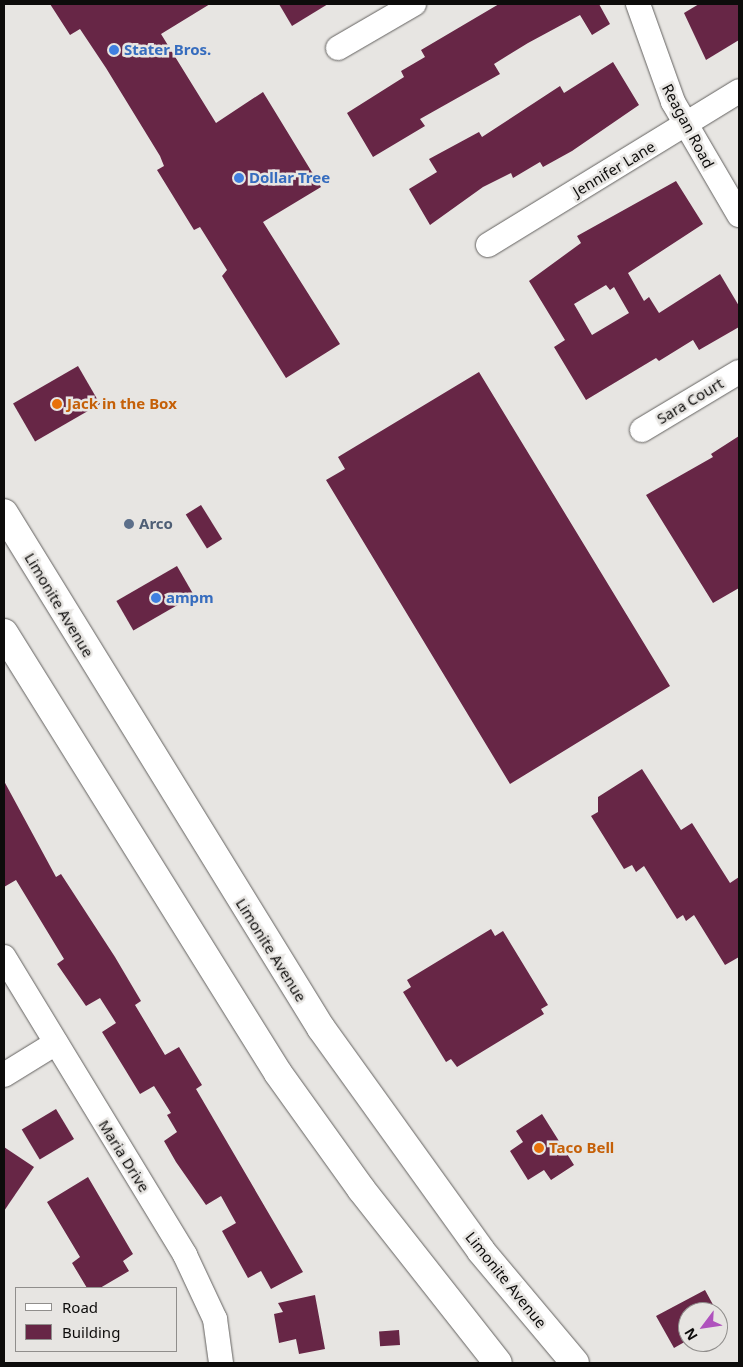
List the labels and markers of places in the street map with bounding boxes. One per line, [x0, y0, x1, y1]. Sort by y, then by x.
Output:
place label: Stater Bros. [124, 41, 211, 59]
marker: Stater Bros. [108, 44, 120, 56]
place label: Dollar Tree [249, 169, 330, 187]
marker: Dollar Tree [233, 172, 245, 184]
place label: Jack in the Box [67, 395, 177, 413]
marker: Jack in the Box [51, 398, 63, 410]
place label: Arco [139, 515, 173, 533]
marker: Arco [123, 518, 135, 530]
place label: ampm [166, 589, 214, 607]
marker: ampm [150, 592, 162, 604]
place label: Taco Bell [549, 1139, 614, 1157]
marker: Taco Bell [533, 1142, 545, 1154]

